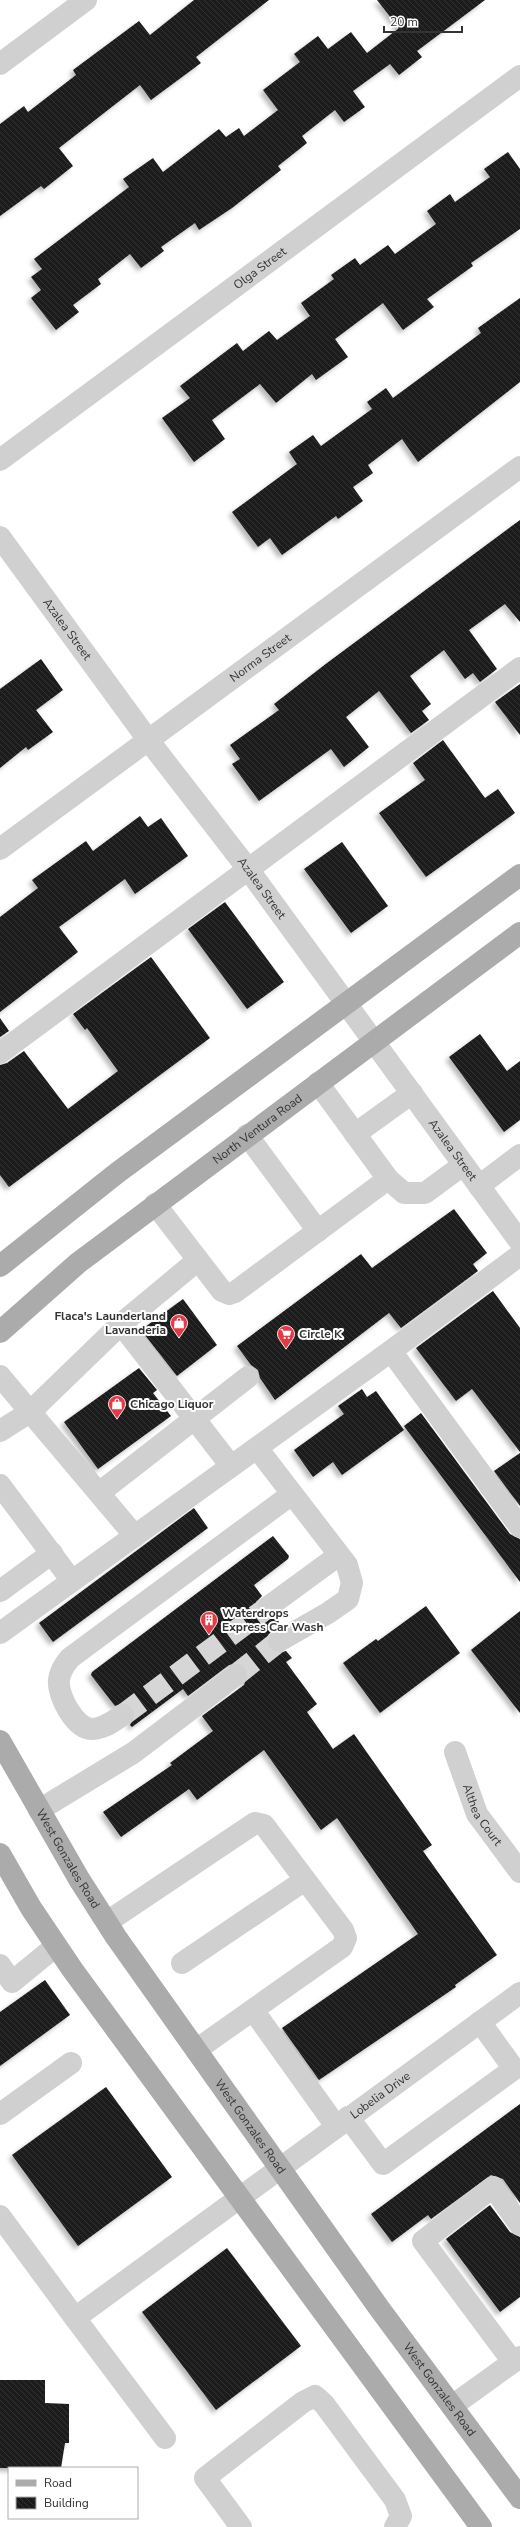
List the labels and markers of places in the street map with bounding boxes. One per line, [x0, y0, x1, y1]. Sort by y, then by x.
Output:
place label: Flaca's Launderland Lavanderia [54, 1308, 166, 1338]
shop icon: Flaca's Launderland Lavanderia [169, 1313, 189, 1338]
supermarket icon: Circle K [276, 1324, 296, 1349]
place label: Circle K [299, 1326, 343, 1342]
shop icon: Chicago Liquor [107, 1394, 127, 1419]
place label: Chicago Liquor [130, 1396, 214, 1412]
place label: Waterdrops Express Car Wash [222, 1605, 324, 1635]
building icon: Waterdrops Express Car Wash [199, 1610, 219, 1635]

